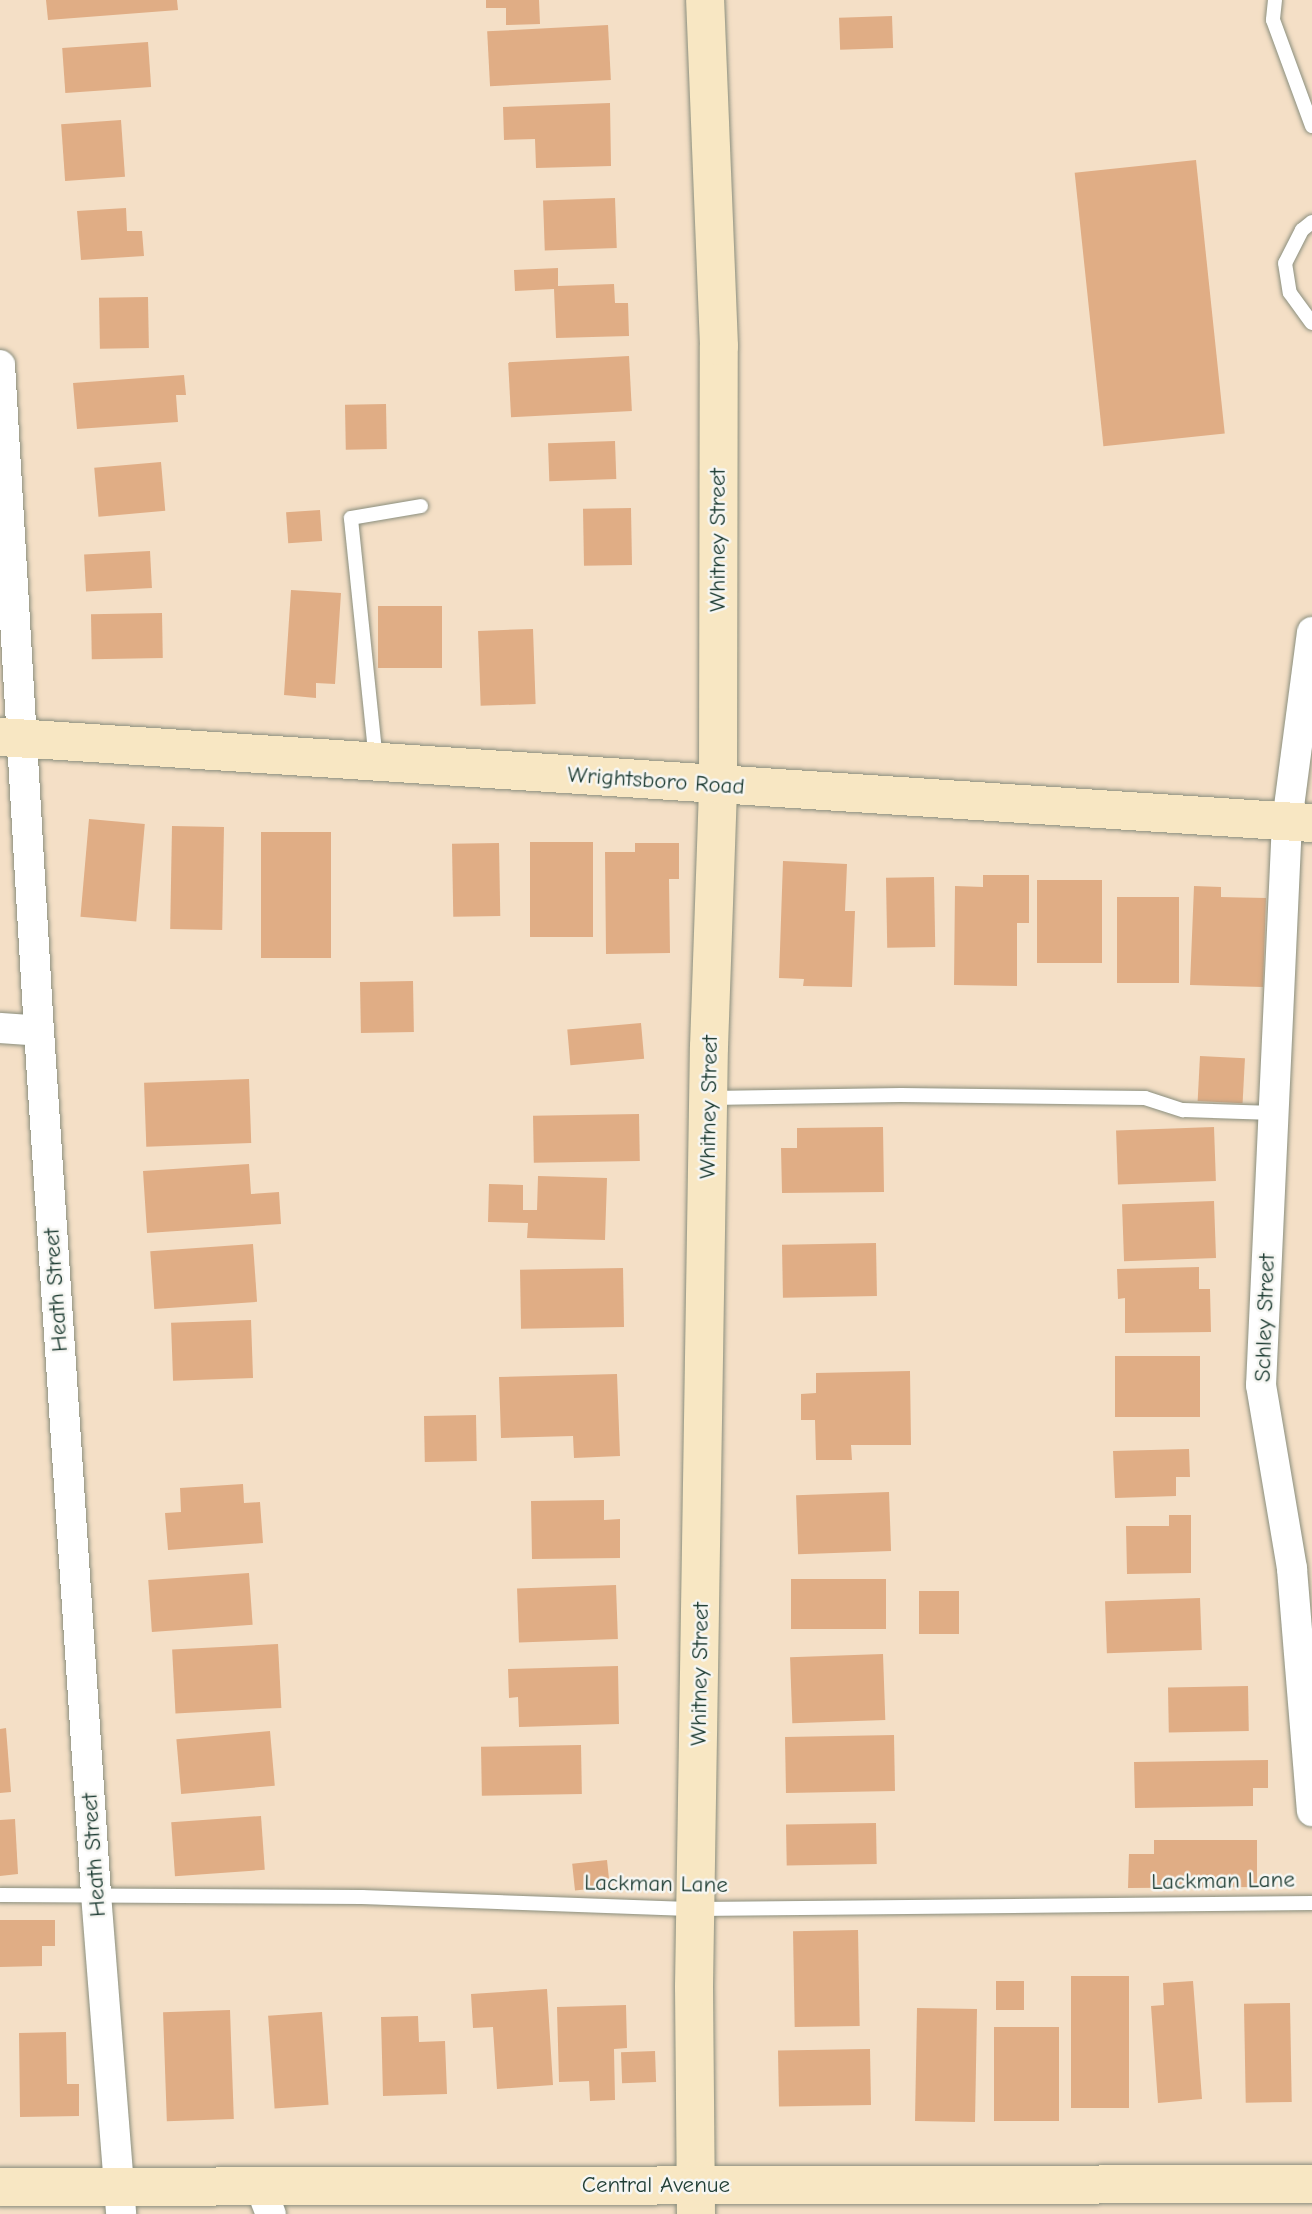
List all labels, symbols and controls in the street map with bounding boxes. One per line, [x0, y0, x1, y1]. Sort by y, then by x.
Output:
street label: Whitney Street [704, 468, 732, 612]
street label: Wrightsboro Road [566, 761, 746, 801]
street label: Whitney Street [694, 1035, 724, 1179]
street label: Heath Street [38, 1227, 74, 1353]
street label: Schley Street [1249, 1253, 1281, 1383]
street label: Whitney Street [685, 1602, 715, 1746]
street label: Heath Street [76, 1792, 112, 1918]
street label: Lackman Lane [1151, 1866, 1295, 1896]
street label: Lackman Lane [584, 1869, 728, 1899]
street label: Central Avenue [582, 2171, 730, 2199]

